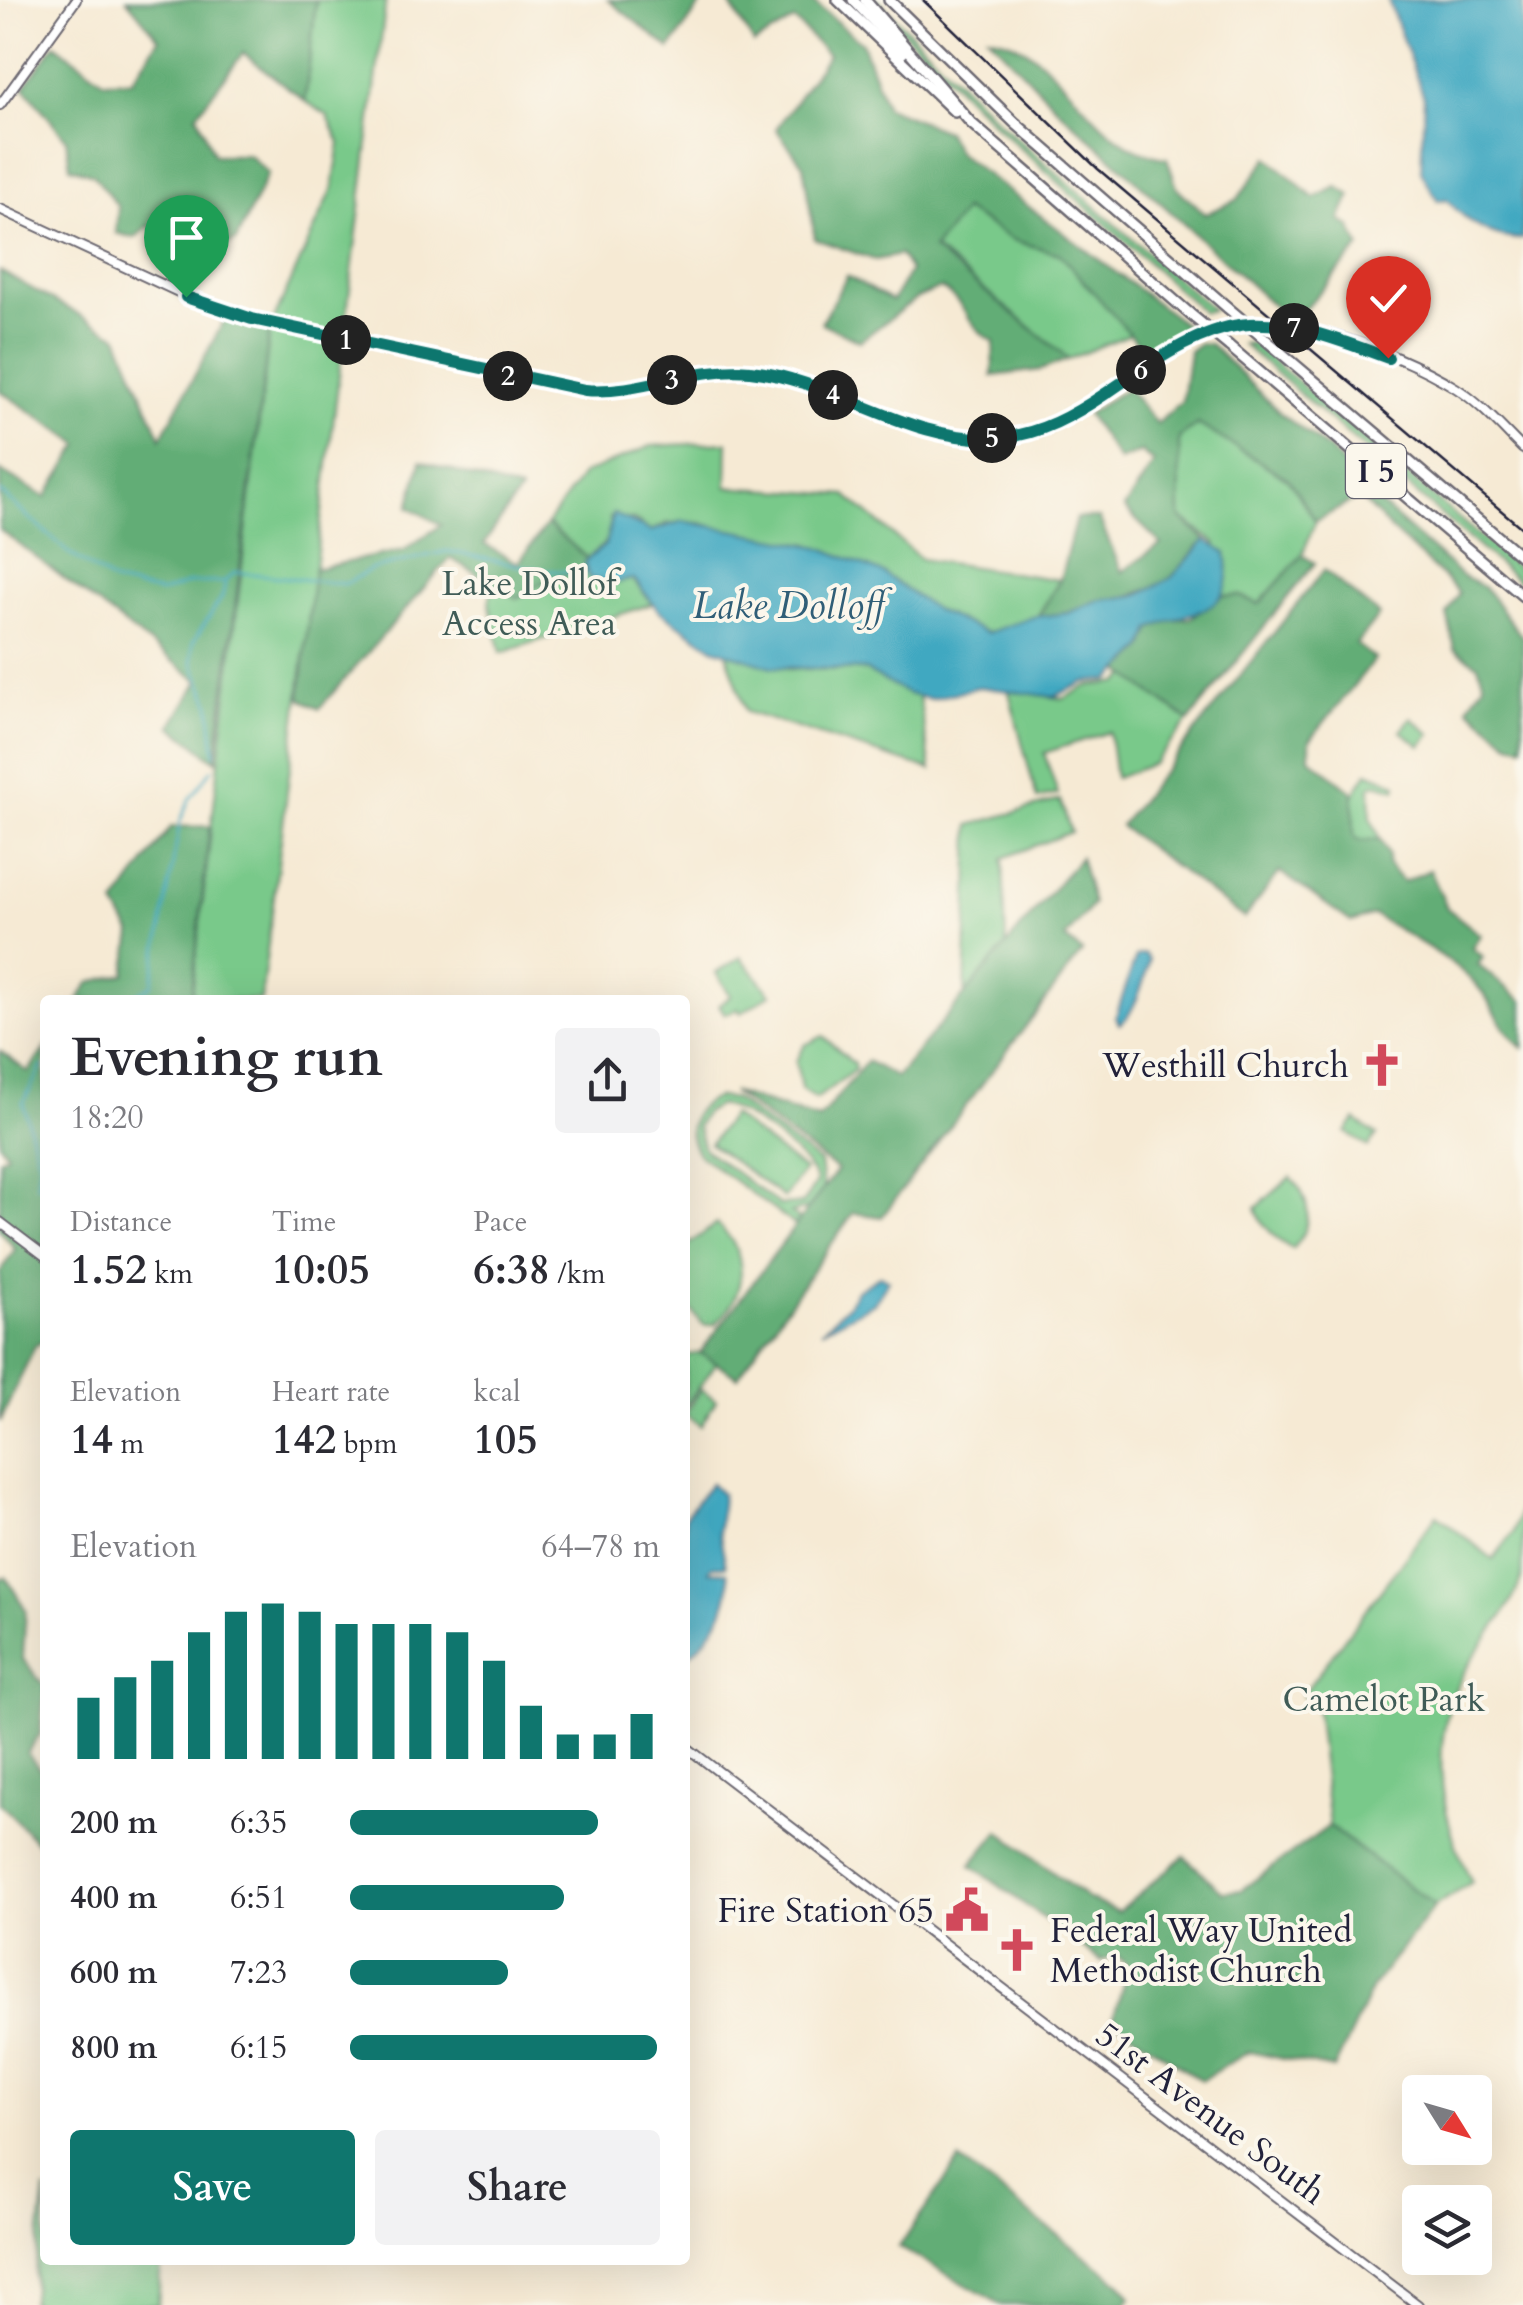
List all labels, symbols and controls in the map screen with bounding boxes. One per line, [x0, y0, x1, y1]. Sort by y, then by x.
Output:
pin [144, 195, 229, 298]
icon: arrive [159, 210, 214, 265]
pin [1346, 256, 1431, 359]
icon: check [1361, 271, 1416, 326]
pin: 7 [1269, 303, 1319, 353]
text: 7 [1287, 309, 1301, 347]
pin: 1 [321, 315, 371, 365]
text: 1 [339, 321, 353, 359]
pin: 6 [1116, 345, 1166, 395]
pin: 2 [483, 351, 533, 401]
text: 6 [1134, 351, 1148, 389]
pin: 3 [647, 355, 697, 405]
text: 2 [501, 357, 515, 395]
text: 3 [665, 361, 679, 399]
pin: 4 [808, 370, 858, 420]
text: 4 [826, 376, 840, 414]
pin: 5 [967, 413, 1017, 463]
text: 5 [985, 419, 999, 457]
road number: I 5 [1346, 444, 1406, 498]
park label: Lake Dollof Access Area [441, 560, 622, 648]
water label: Lake Dolloff [693, 580, 893, 632]
text: Evening run [70, 1021, 383, 1095]
button: share [555, 1028, 660, 1133]
church icon: Westhill Church [1358, 1041, 1406, 1089]
place label: Westhill Church [1101, 1042, 1349, 1090]
text: 18:20 [70, 1096, 144, 1140]
text: Distance [70, 1203, 172, 1241]
text: Time [272, 1203, 336, 1241]
text: Pace [473, 1203, 527, 1241]
text: 1.52 [70, 1241, 147, 1298]
text: 10:05 [272, 1241, 370, 1298]
text: 6:38 [473, 1241, 550, 1298]
text: km [147, 1255, 193, 1293]
text: /km [550, 1255, 605, 1293]
text: Elevation [70, 1373, 181, 1411]
text: Heart rate [272, 1373, 390, 1411]
text: kcal [473, 1373, 520, 1411]
text: 14 [70, 1411, 113, 1468]
text: 142 [272, 1411, 336, 1468]
text: 105 [473, 1411, 538, 1468]
text: m [113, 1425, 144, 1463]
text: bpm [336, 1425, 397, 1463]
text: Elevation [70, 1525, 197, 1569]
text: 64–78 m [541, 1525, 660, 1569]
park label: Camelot Park [1283, 1676, 1486, 1724]
text: 200 m [70, 1801, 157, 1845]
text: 6:35 [230, 1801, 287, 1845]
text: 400 m [70, 1876, 157, 1920]
text: 6:51 [230, 1876, 287, 1920]
public building icon: Fire Station 65 [943, 1886, 991, 1934]
place label: Fire Station 65 [717, 1887, 934, 1935]
place label: Federal Way United Methodist Church [1050, 1907, 1352, 1995]
church icon: Federal Way United Methodist Church [993, 1926, 1041, 1974]
text: 600 m [70, 1951, 157, 1995]
text: 7:23 [230, 1951, 287, 1995]
street label: 51st Avenue South [1085, 2011, 1335, 2216]
text: 800 m [70, 2026, 157, 2070]
text: 6:15 [230, 2026, 287, 2070]
north arrow [1402, 2075, 1492, 2165]
map controls [1402, 2075, 1492, 2275]
button: Save [70, 2130, 355, 2245]
button: Share [375, 2130, 660, 2245]
button: layers [1402, 2185, 1492, 2275]

